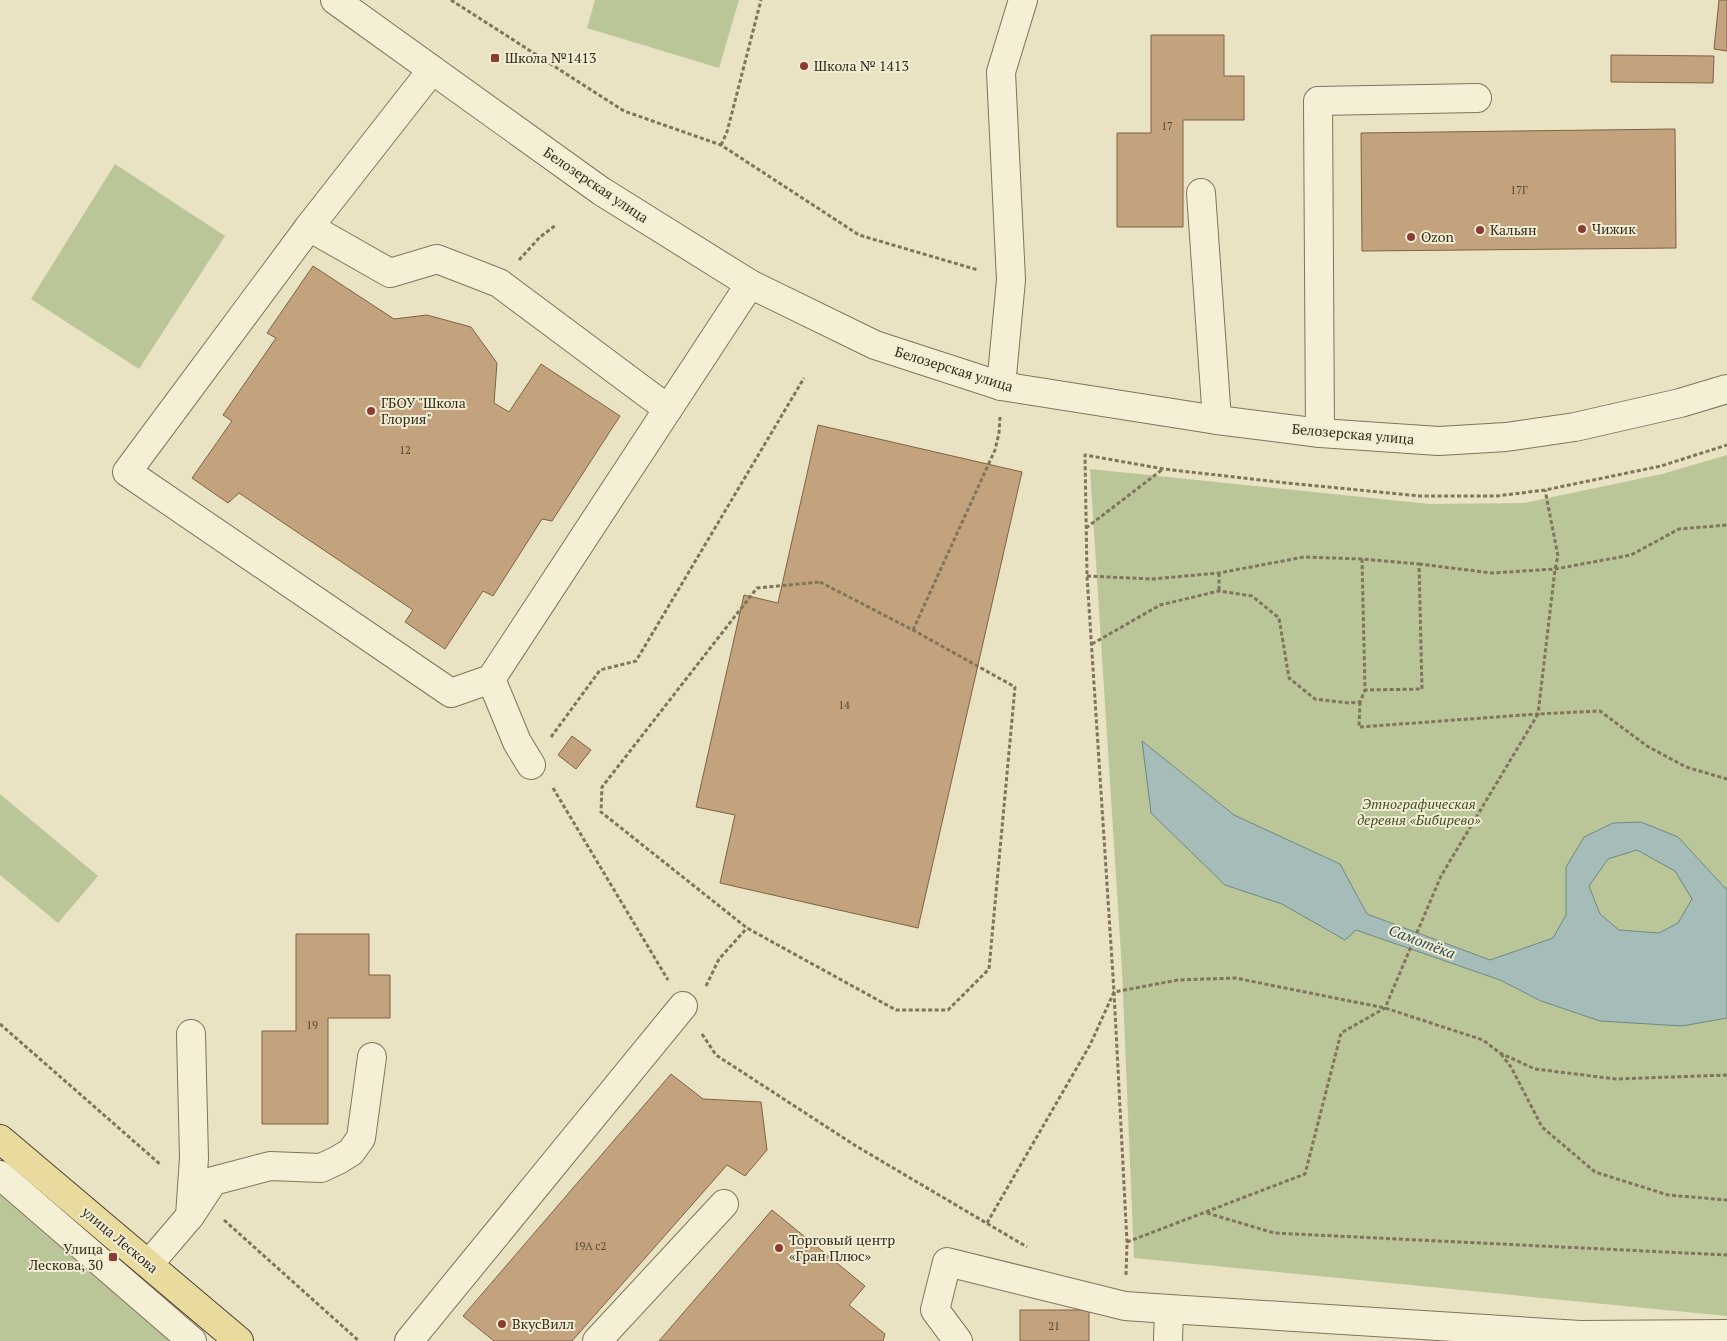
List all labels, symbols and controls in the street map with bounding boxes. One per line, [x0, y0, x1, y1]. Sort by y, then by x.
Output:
place label: Школа №1413 [505, 48, 597, 67]
marker: Школа №1413 [489, 52, 501, 64]
place label: Школа № 1413 [814, 56, 909, 75]
marker: Школа № 1413 [798, 60, 810, 72]
house number: 17 [1161, 119, 1173, 133]
street label: Белозерская улица [540, 142, 652, 227]
house number: 17Г [1510, 183, 1528, 197]
place label: Чижик [1592, 219, 1636, 238]
place label: Кальян [1490, 220, 1537, 239]
marker: Чижик [1576, 223, 1588, 235]
marker: Кальян [1474, 224, 1486, 236]
place label: Ozon [1421, 227, 1455, 246]
marker: Ozon [1405, 231, 1417, 243]
street label: Белозерская улица [893, 341, 1016, 396]
place label: ГБОУ "Школа Глория" [381, 393, 466, 428]
marker: ГБОУ "Школа Глория" [365, 405, 377, 417]
street label: Белозерская улица [1291, 419, 1415, 448]
house number: 12 [399, 443, 411, 457]
house number: 14 [838, 698, 850, 712]
park label: Этнографическая деревня «Бибирево» [1357, 794, 1481, 829]
water label: Самотёка [1386, 919, 1459, 963]
house number: 19 [306, 1018, 318, 1032]
street label: улица Лескова [77, 1201, 163, 1277]
place label: Торговый центр «Гран Плюс» [789, 1230, 895, 1265]
place label: Улица Лескова, 30 [28, 1239, 103, 1274]
house number: 19А с2 [574, 1239, 606, 1253]
marker: Торговый центр «Гран Плюс» [773, 1242, 785, 1254]
marker: Улица Лескова, 30 [107, 1251, 119, 1263]
place label: ВкусВилл [512, 1314, 574, 1333]
marker: ВкусВилл [496, 1318, 508, 1330]
house number: 21 [1048, 1319, 1060, 1333]

